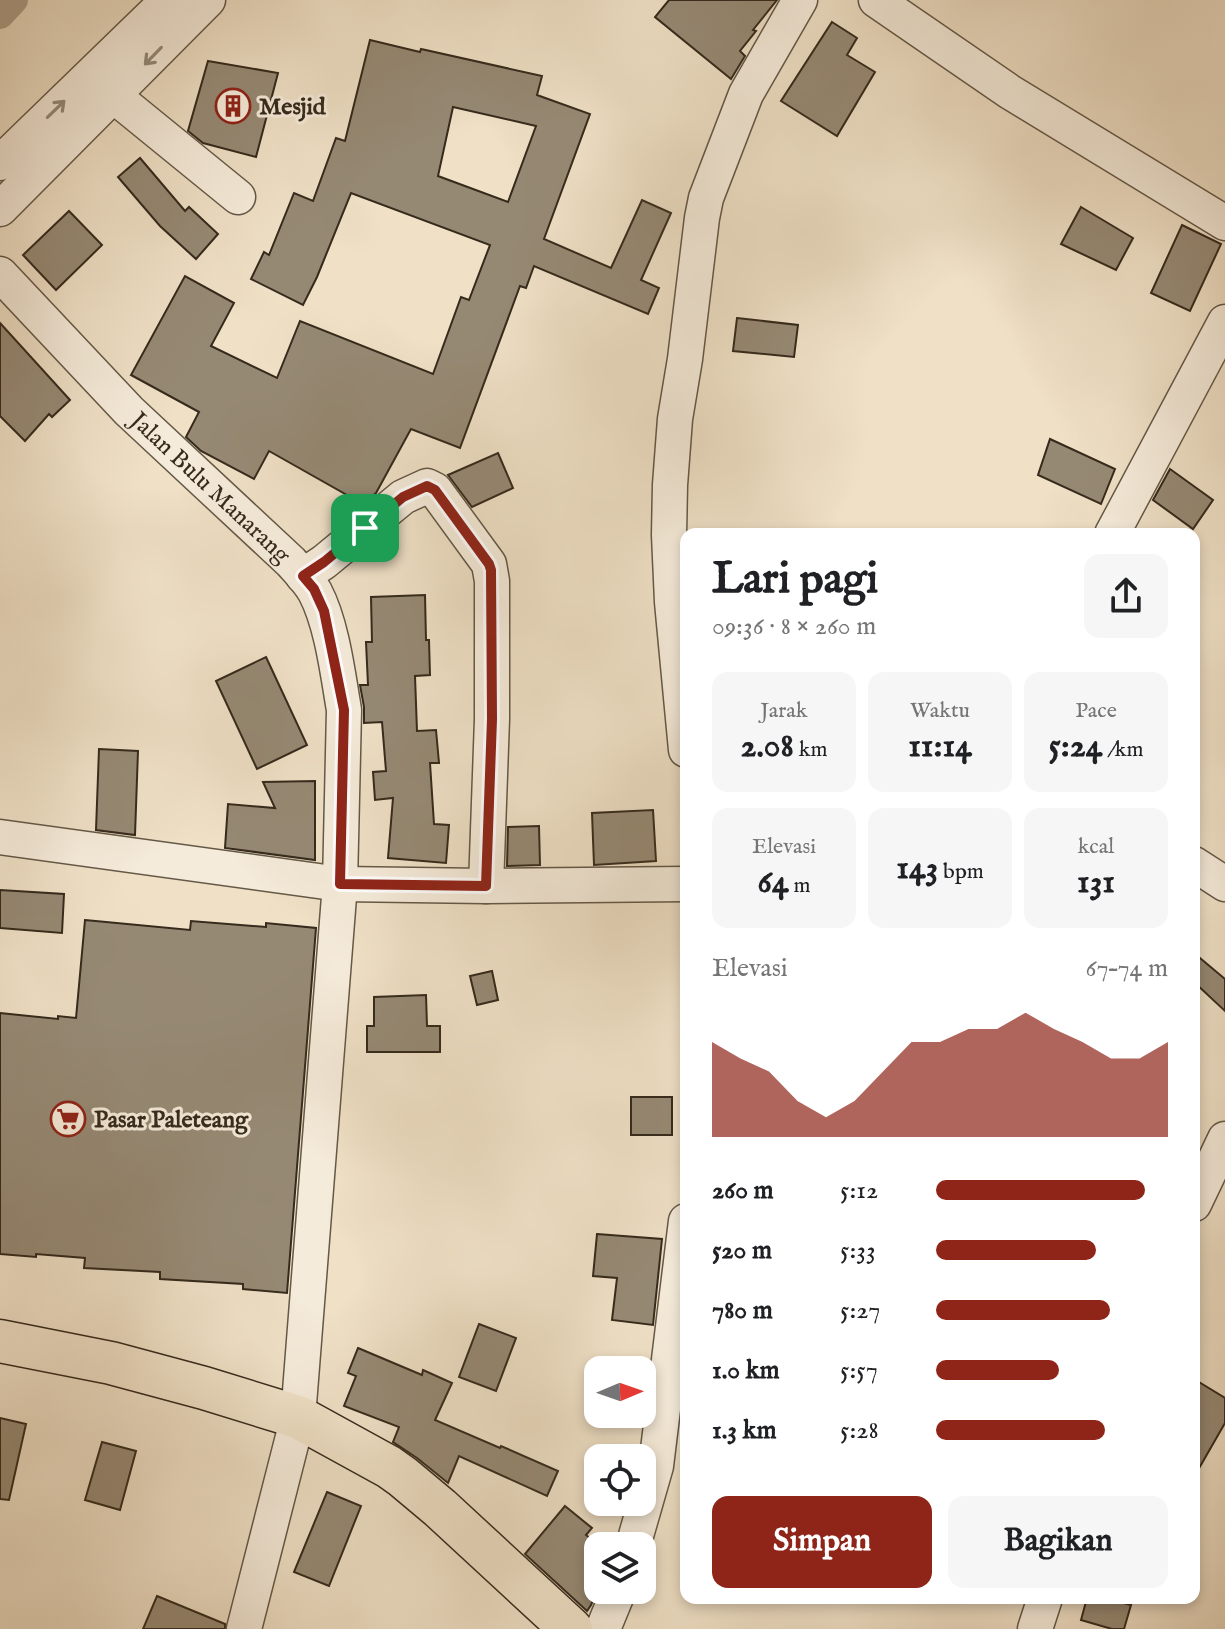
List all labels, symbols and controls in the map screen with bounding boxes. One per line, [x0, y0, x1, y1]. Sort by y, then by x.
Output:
one-way arrow [144, 46, 163, 65]
building icon: Mesjid [214, 87, 252, 125]
place label: Mesjid [259, 92, 327, 123]
one-way arrow [46, 99, 66, 118]
street label: Jalan Bulu Manarang [121, 404, 297, 571]
pin [331, 494, 399, 562]
icon: arrive [343, 506, 387, 550]
text: Lari pagi [712, 552, 878, 608]
button: share [1084, 554, 1168, 638]
text: 09:36 · 8 × 260 m [712, 610, 876, 643]
text: Jarak [760, 697, 808, 725]
text: Waktu [910, 697, 970, 725]
text: Pace [1075, 697, 1117, 725]
text: 2.08 [741, 725, 794, 768]
text: 11:14 [908, 725, 972, 768]
text: 5:24 [1049, 725, 1102, 768]
text: km [794, 736, 827, 764]
text: /km [1102, 736, 1143, 764]
text: Elevasi [752, 833, 816, 861]
text: kcal [1078, 833, 1114, 861]
text: 143 [896, 847, 938, 890]
text: bpm [938, 858, 984, 886]
text: 64 [758, 861, 789, 904]
text: 131 [1077, 861, 1115, 904]
text: m [789, 872, 810, 900]
text: Elevasi [712, 952, 788, 985]
text: 67–74 m [1086, 952, 1168, 985]
supermarket icon: Pasar Paleteang [49, 1100, 87, 1138]
place label: Pasar Paleteang [94, 1105, 249, 1136]
text: 260 m [712, 1174, 774, 1207]
text: 5:12 [840, 1174, 878, 1207]
text: 520 m [712, 1234, 772, 1267]
text: 5:33 [840, 1234, 876, 1267]
text: 780 m [712, 1294, 773, 1327]
text: 5:27 [840, 1294, 880, 1327]
text: 1.0 km [712, 1354, 780, 1387]
text: 5:57 [840, 1354, 878, 1387]
north arrow [584, 1356, 656, 1428]
map controls [584, 1356, 656, 1604]
text: 1.3 km [712, 1414, 777, 1447]
text: 5:28 [840, 1414, 879, 1447]
button: locate [584, 1444, 656, 1516]
button: Simpan [712, 1496, 932, 1588]
button: Bagikan [948, 1496, 1168, 1588]
button: layers [584, 1532, 656, 1604]

